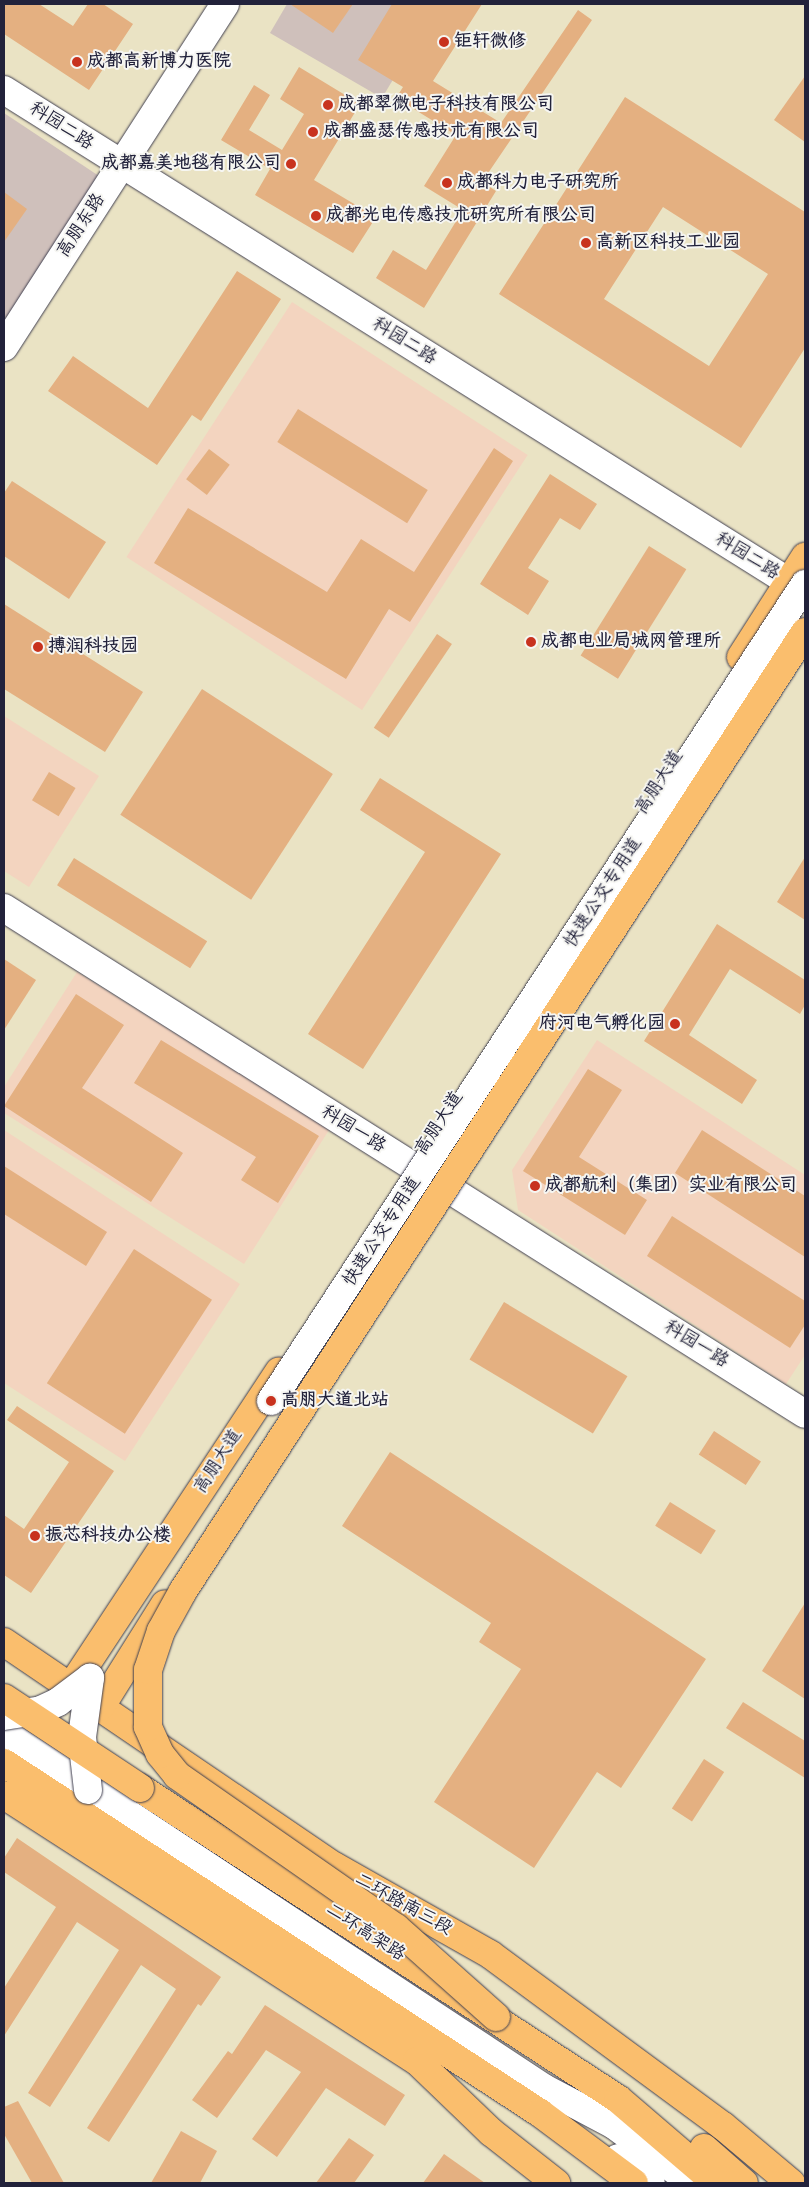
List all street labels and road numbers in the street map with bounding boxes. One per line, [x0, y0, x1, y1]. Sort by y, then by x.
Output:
street label: 科园二路 [25, 98, 97, 156]
street label: 高朋东路 [53, 190, 111, 262]
street label: 科园二路 [368, 314, 440, 370]
street label: 科园二路 [711, 529, 783, 585]
street label: 高朋大道 [631, 747, 689, 819]
street label: 快速公交专用道 [561, 834, 647, 952]
street label: 高朋大道 [411, 1088, 469, 1160]
street label: 科园一路 [317, 1102, 389, 1158]
street label: 快速公交专用道 [340, 1173, 426, 1291]
street label: 科园一路 [660, 1317, 732, 1373]
street label: 高朋大道 [190, 1426, 248, 1498]
street label: 二环路南三段 [351, 1869, 455, 1941]
street label: 二环高架路 [321, 1899, 409, 1967]

